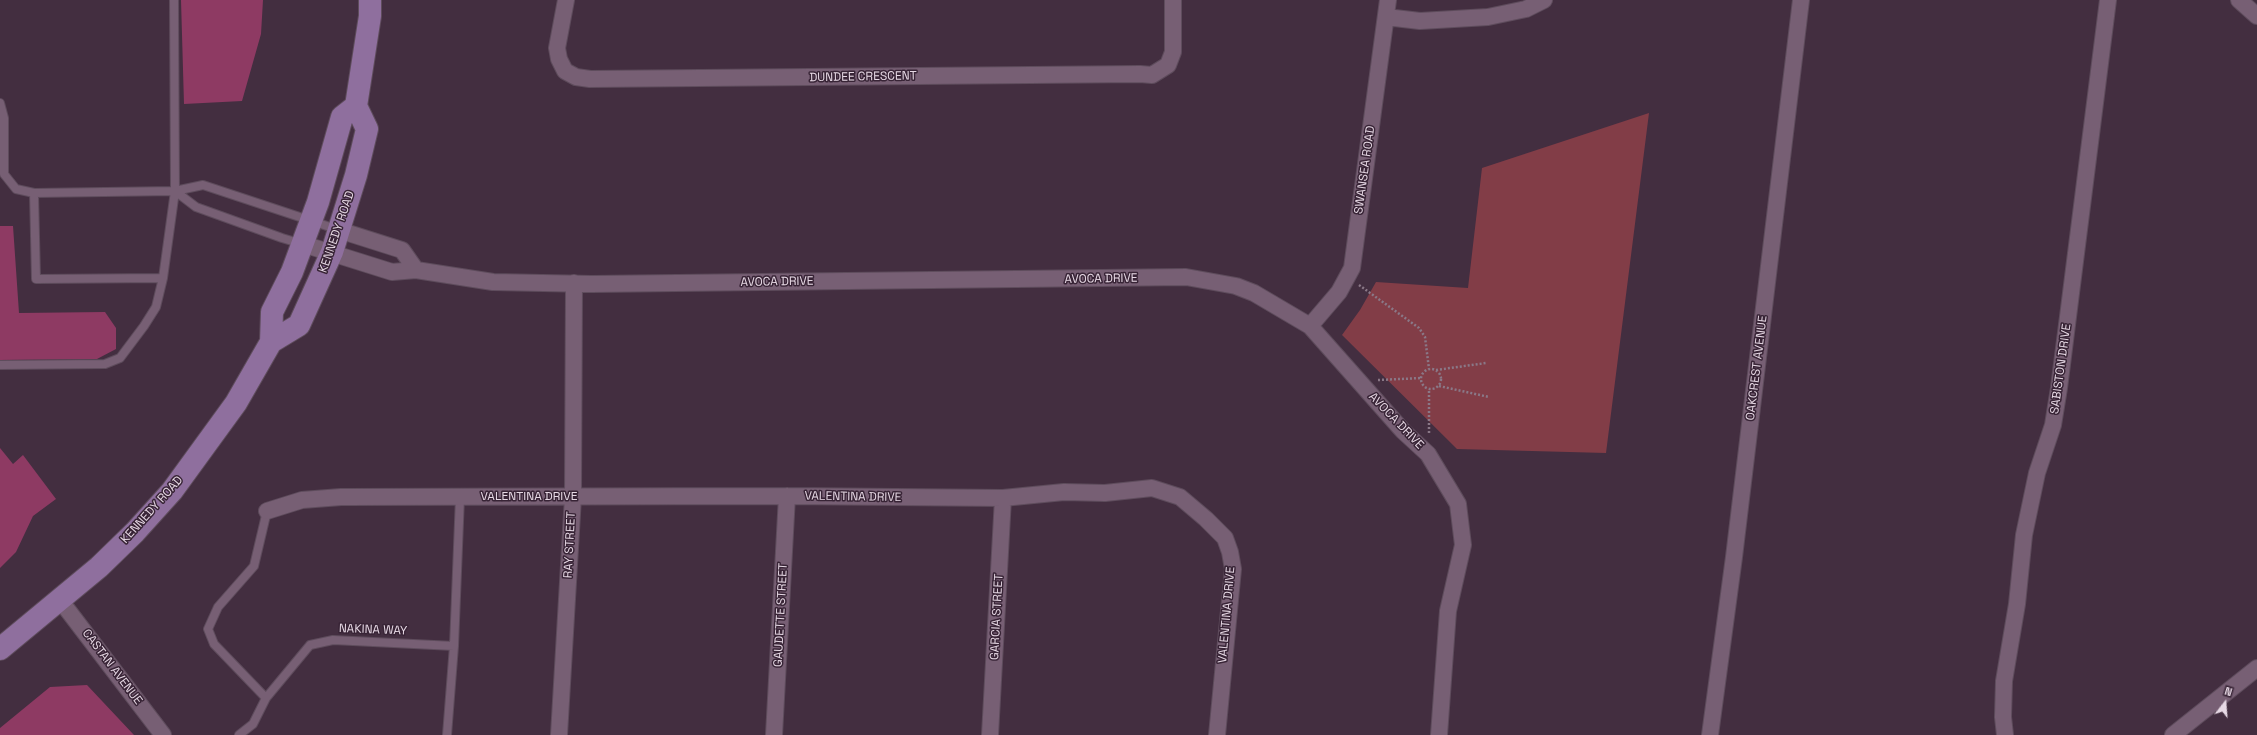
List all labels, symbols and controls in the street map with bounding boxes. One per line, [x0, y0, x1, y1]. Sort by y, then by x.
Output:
street label: DUNDEE CRESCENT [809, 69, 917, 85]
street label: SWANSEA ROAD [1352, 125, 1378, 215]
street label: KENNEDY ROAD [316, 189, 358, 275]
street label: AVOCA DRIVE [1064, 271, 1138, 287]
street label: AVOCA DRIVE [740, 274, 814, 290]
street label: OAKCREST AVENUE [1743, 315, 1771, 421]
street label: SABISTON DRIVE [2048, 323, 2074, 415]
street label: AVOCA DRIVE [1365, 390, 1427, 452]
street label: KENNEDY ROAD [118, 473, 186, 547]
street label: VALENTINA DRIVE [804, 489, 902, 505]
street label: VALENTINA DRIVE [481, 490, 577, 504]
street label: RAY STREET [561, 511, 579, 579]
street label: GAUDETTE STREET [771, 563, 791, 667]
street label: VALENTINA DRIVE [1216, 566, 1238, 664]
street label: GARCIA STREET [988, 573, 1006, 661]
street label: NAKINA WAY [338, 622, 408, 638]
street label: CASTAN AVENUE [79, 626, 145, 708]
north arrow [2205, 683, 2245, 723]
text: N [2223, 684, 2234, 699]

